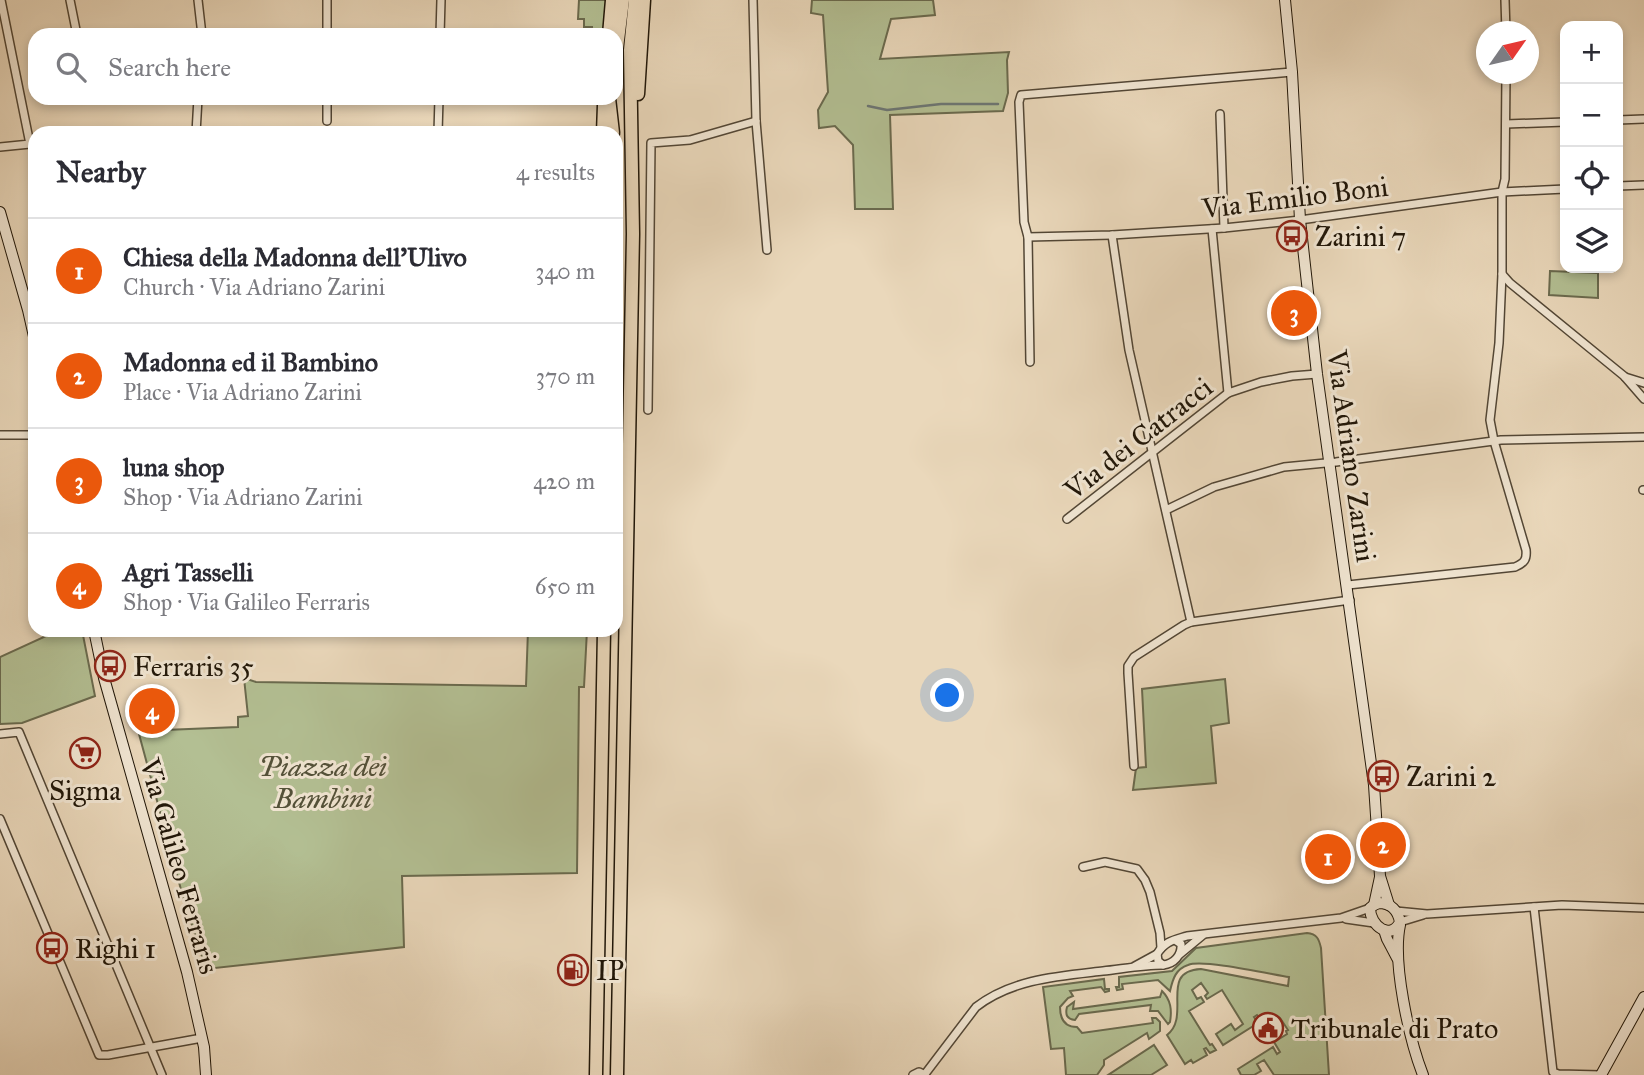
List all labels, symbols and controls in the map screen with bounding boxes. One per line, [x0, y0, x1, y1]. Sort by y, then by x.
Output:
north arrow [1476, 21, 1539, 84]
map controls [1560, 21, 1623, 273]
button: + [1560, 21, 1623, 84]
search box [28, 28, 623, 105]
icon: search [52, 48, 90, 86]
text: Search here [108, 51, 231, 83]
button: − [1560, 84, 1623, 147]
button: locate [1560, 147, 1623, 210]
text: Nearby [56, 154, 146, 190]
text: 4 results [516, 158, 595, 186]
street label: Via Emilio Boni [1199, 169, 1391, 226]
button: layers [1560, 210, 1623, 273]
bus stop icon: Zarini 7 [1275, 219, 1309, 253]
place label: Zarini 7 [1315, 219, 1406, 254]
text: Chiesa della Madonna dell'Ulivo [123, 241, 467, 273]
text: 1 [74, 257, 84, 285]
text: 340 m [535, 257, 595, 285]
text: Church · Via Adriano Zarini [123, 273, 385, 301]
pin: 3 [1271, 287, 1317, 339]
text: Madonna ed il Bambino [123, 346, 378, 378]
street label: Via Adriano Zarini [1319, 347, 1384, 565]
text: 2 [73, 362, 85, 390]
text: 370 m [536, 362, 595, 390]
street label: Via dei Catracci [1056, 369, 1220, 508]
text: Place · Via Adriano Zarini [123, 378, 362, 406]
text: luna shop [123, 451, 225, 483]
text: 3 [74, 467, 84, 495]
text: 420 m [533, 467, 595, 495]
text: Shop · Via Adriano Zarini [123, 483, 363, 511]
text: Agri Tasselli [123, 556, 253, 588]
text: 4 [73, 572, 85, 600]
text: 650 m [535, 572, 595, 600]
text: Shop · Via Galileo Ferraris [123, 588, 370, 616]
bus stop icon: Ferraris 35 [93, 649, 127, 683]
place label: Ferraris 35 [133, 649, 254, 684]
your location [930, 678, 964, 712]
pin: 4 [129, 685, 175, 737]
supermarket icon: Sigma [68, 736, 102, 770]
park label: Piazza dei Bambini [259, 749, 387, 816]
street label: Via Galileo Ferraris [132, 753, 227, 978]
bus stop icon: Zarini 2 [1366, 759, 1400, 793]
place label: Zarini 2 [1406, 759, 1496, 794]
place label: Sigma [49, 773, 121, 808]
pin: 2 [1360, 819, 1406, 871]
pin: 1 [1305, 831, 1351, 883]
bus stop icon: Righi 1 [35, 931, 69, 965]
place label: Righi 1 [75, 931, 156, 966]
fuel station icon: IP [556, 953, 590, 987]
place label: IP [596, 953, 624, 988]
public building icon: Tribunale di Prato [1251, 1011, 1285, 1045]
place label: Tribunale di Prato [1291, 1011, 1498, 1046]

